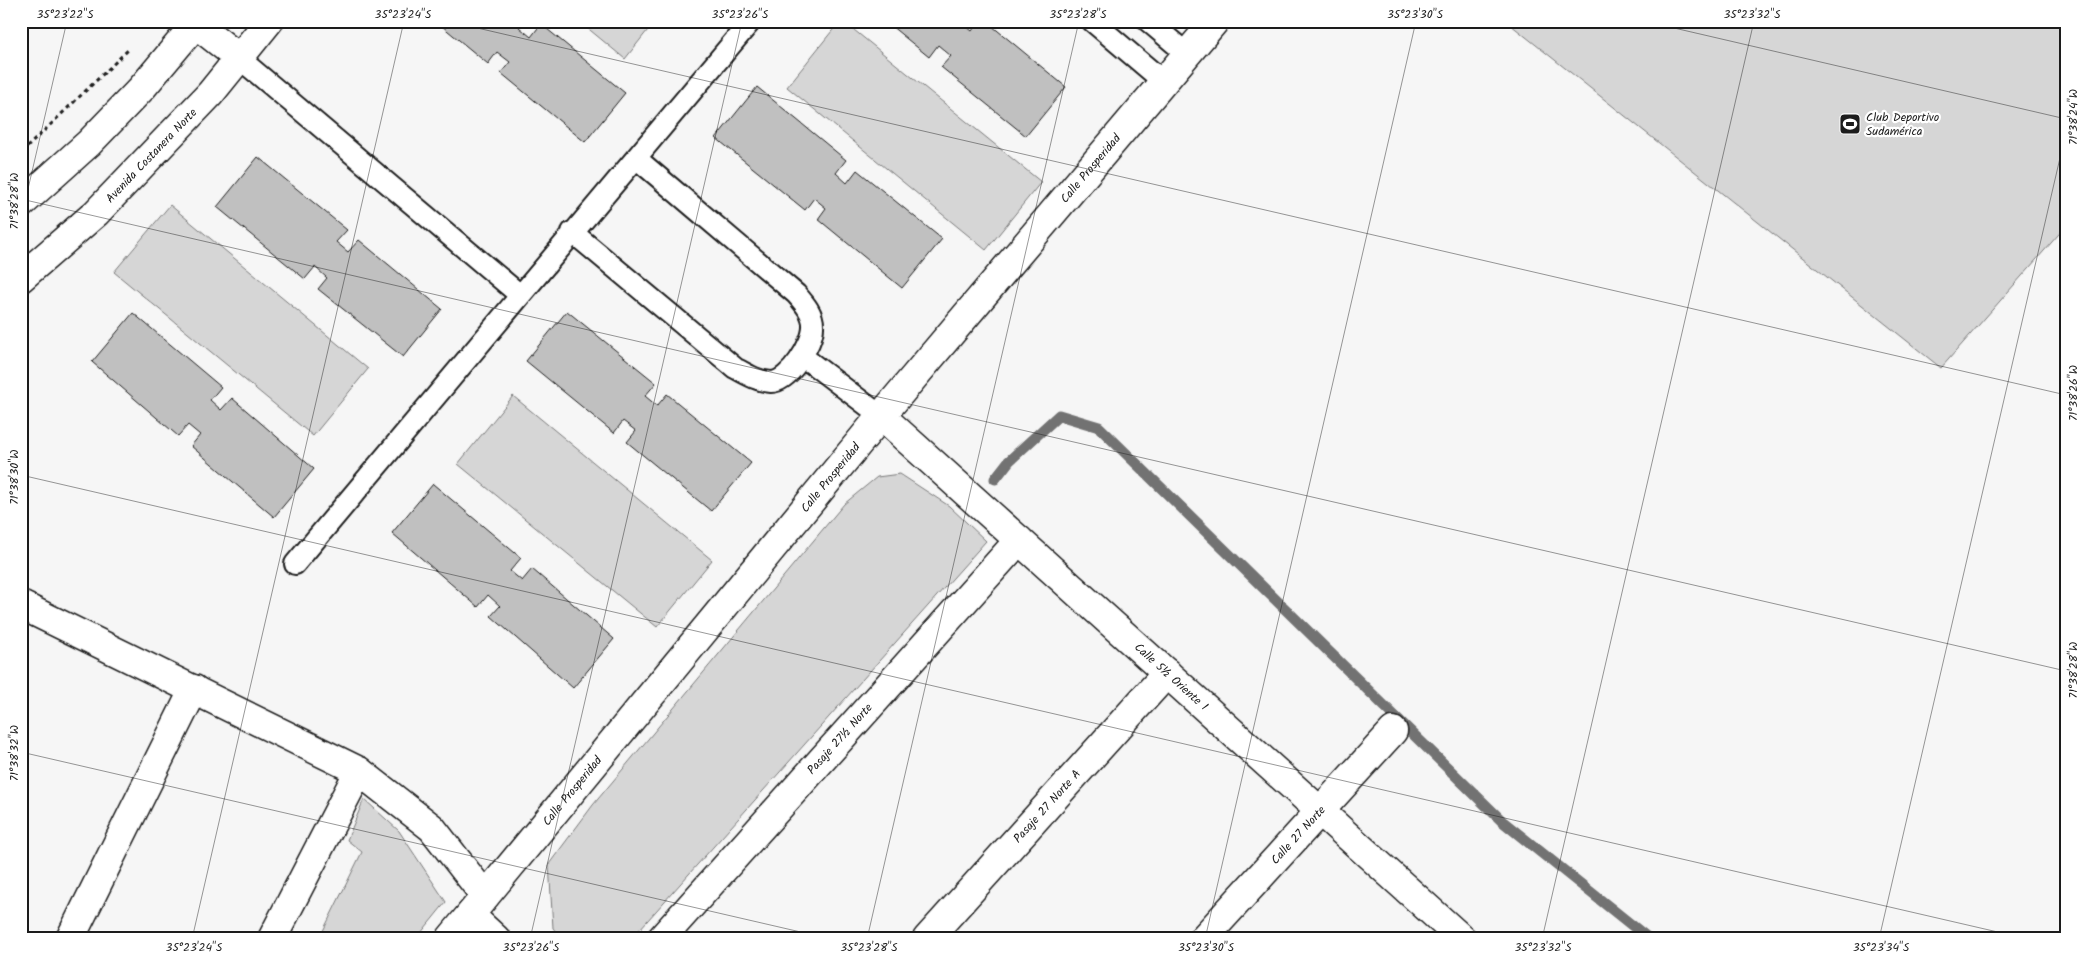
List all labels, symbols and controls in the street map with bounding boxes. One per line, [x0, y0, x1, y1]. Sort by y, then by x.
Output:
text: 35°23'22"S [36, 5, 94, 24]
text: 35°23'24"S [375, 5, 432, 24]
text: 35°23'26"S [712, 5, 769, 24]
text: 35°23'28"S [1049, 5, 1107, 24]
text: 35°23'30"S [1387, 5, 1444, 24]
text: 35°23'32"S [1723, 5, 1781, 24]
text: 71°38'24"W [2064, 89, 2083, 145]
street label: Avenida Costanera Norte [101, 103, 202, 207]
place label: Club Deportivo Sudamérica [1866, 108, 1939, 141]
sports icon: Club Deportivo Sudamérica [1838, 112, 1862, 136]
street label: Calle Prosperidad [1055, 129, 1126, 207]
text: 71°38'28"W [5, 173, 24, 229]
text: 71°38'26"W [2064, 365, 2083, 421]
street label: Calle Prosperidad [796, 438, 866, 517]
text: 71°38'30"W [5, 449, 24, 505]
street label: Calle 5½ Oriente I [1130, 638, 1213, 716]
text: 71°38'28"W [2064, 642, 2083, 698]
street label: Pasaje 27½ Norte [803, 699, 878, 779]
text: 71°38'32"W [5, 725, 24, 781]
street label: Calle Prosperidad [538, 751, 607, 830]
street label: Pasaje 27 Norte A [1009, 765, 1085, 847]
street label: Calle 27 Norte [1266, 801, 1330, 869]
text: 35°23'24"S [166, 938, 223, 957]
text: 35°23'26"S [503, 938, 560, 957]
text: 35°23'28"S [840, 938, 898, 957]
text: 35°23'30"S [1178, 938, 1235, 957]
text: 35°23'32"S [1514, 938, 1572, 957]
text: 35°23'34"S [1853, 938, 1910, 957]

